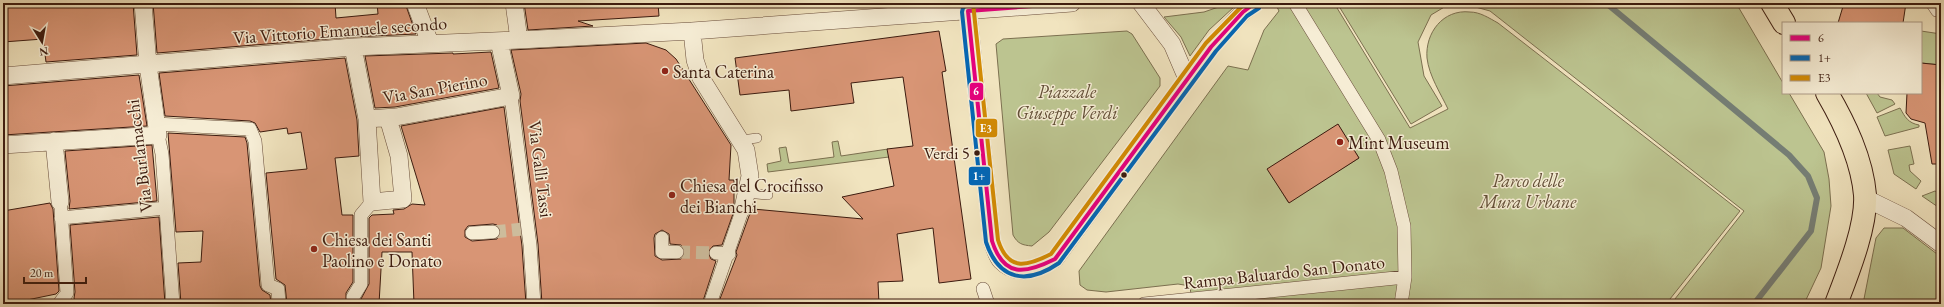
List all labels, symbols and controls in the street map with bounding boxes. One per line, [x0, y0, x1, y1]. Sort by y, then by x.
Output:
street label: Via Vittorio Emanuele secondo [232, 11, 448, 49]
north arrow [22, 22, 62, 62]
legend [1782, 22, 1922, 94]
text: 6 [1818, 30, 1824, 46]
text: N [38, 44, 50, 60]
text: 1+ [1818, 50, 1831, 66]
place label: Santa Caterina [673, 60, 775, 83]
marker: Santa Caterina [660, 66, 670, 76]
street label: Via San Pierino [381, 67, 489, 109]
text: E3 [1818, 70, 1831, 86]
park label: Piazzale Giuseppe Verdi [1016, 80, 1118, 125]
line badge: 6 [969, 82, 984, 101]
text: 6 [973, 84, 979, 98]
street label: Via Burlamacchi [121, 98, 157, 214]
line badge: E3 [975, 118, 998, 138]
street label: Via Galli Tassi [524, 119, 558, 219]
text: E3 [980, 121, 992, 135]
place label: Mint Museum [1348, 131, 1449, 154]
marker: Mint Museum [1335, 137, 1345, 147]
place label: Verdi 5 [924, 142, 970, 164]
marker: Verdi 5 [972, 148, 982, 158]
line badge: 1+ [968, 166, 991, 186]
text: 1+ [973, 169, 986, 183]
park label: Parco delle Mura Urbane [1479, 169, 1577, 213]
unlabelled marker [1119, 170, 1129, 180]
place label: Chiesa del Crocifisso dei Bianchi [680, 174, 824, 218]
marker: Chiesa del Crocifisso dei Bianchi [667, 190, 677, 200]
place label: Chiesa dei Santi Paolino e Donato [322, 228, 442, 272]
marker: Chiesa dei Santi Paolino e Donato [309, 244, 319, 254]
street label: Rampa Baluardo San Donato [1182, 250, 1386, 294]
scale bar [24, 259, 86, 285]
text: 20 m [30, 265, 54, 281]

